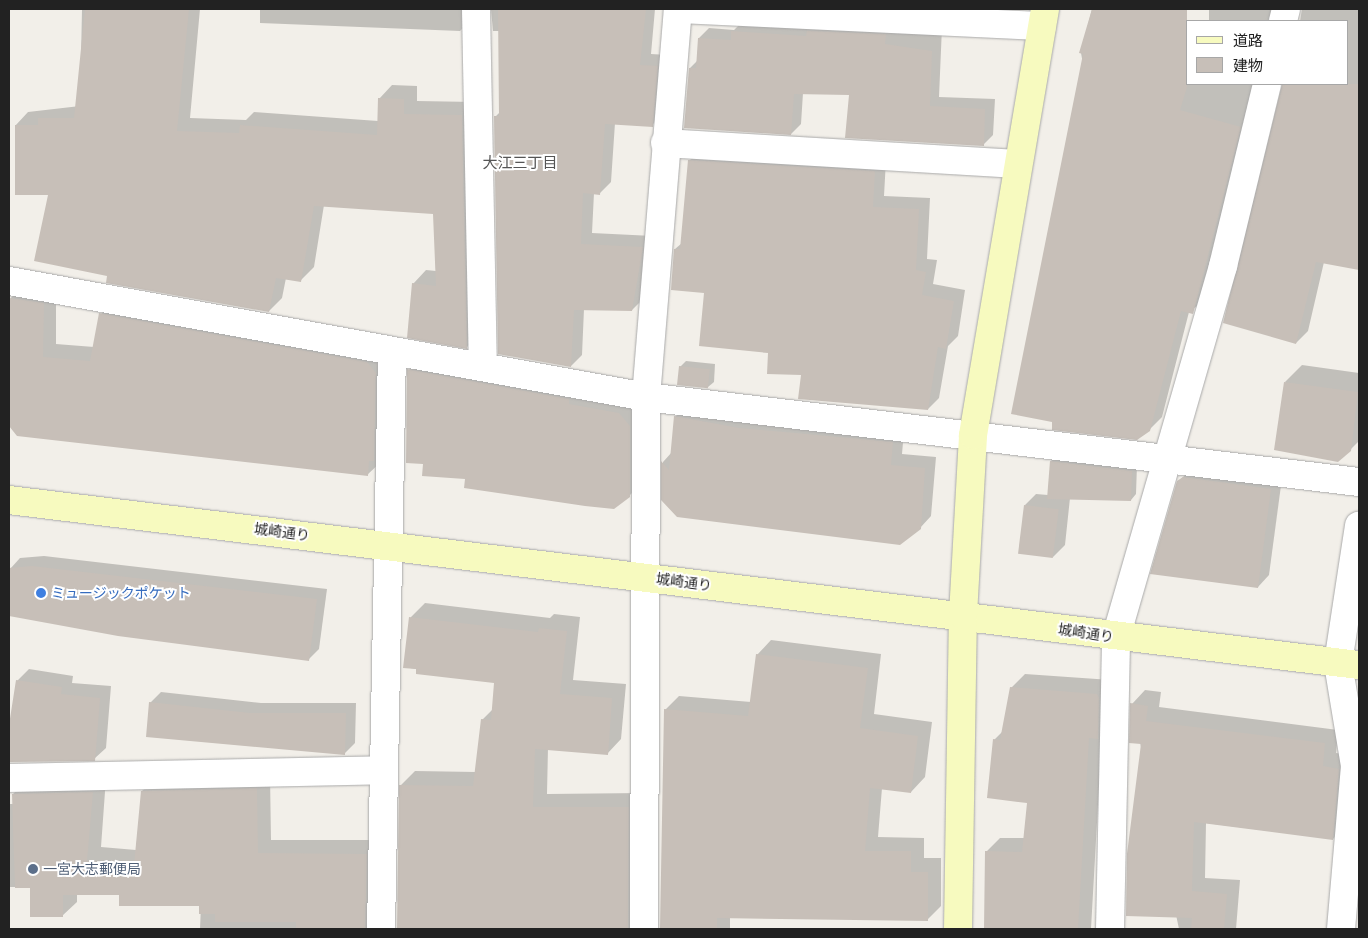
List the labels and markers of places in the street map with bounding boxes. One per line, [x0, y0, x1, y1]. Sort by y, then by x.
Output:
place label: ミュージックポケット [51, 585, 191, 601]
marker: ミュージックポケット [35, 587, 47, 599]
place label: 一宮大志郵便局 [43, 861, 141, 877]
marker: 一宮大志郵便局 [27, 863, 39, 875]

